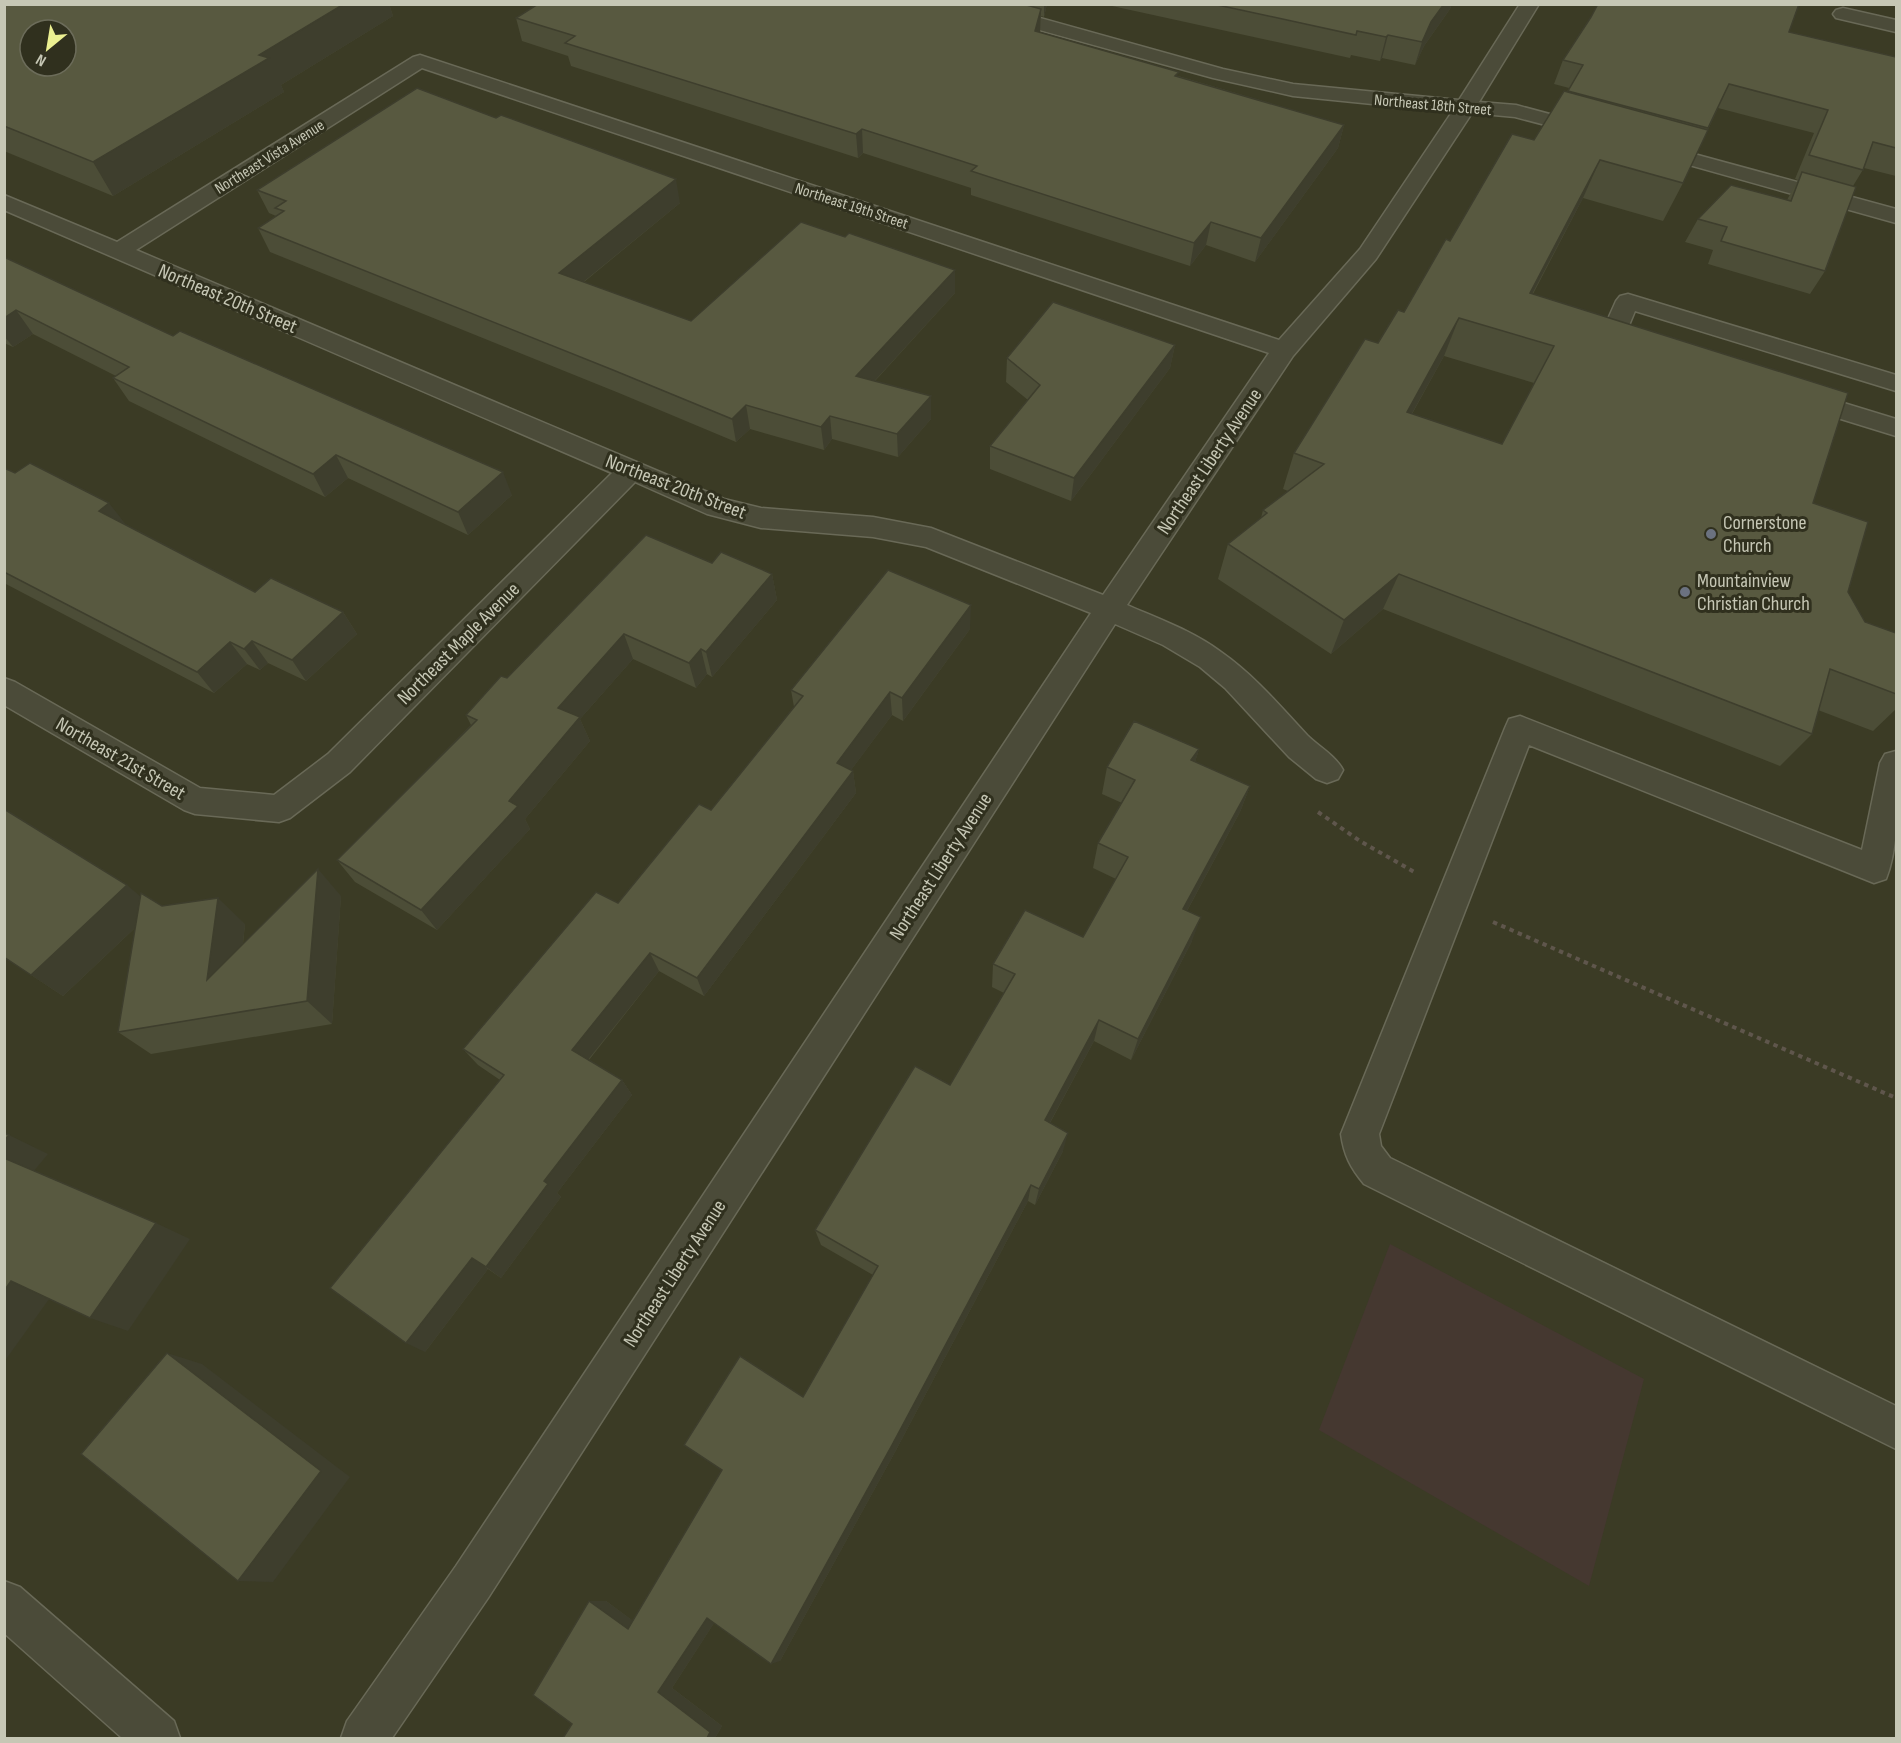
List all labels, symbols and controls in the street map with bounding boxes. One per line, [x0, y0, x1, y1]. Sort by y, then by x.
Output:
north arrow [18, 18, 78, 78]
text: N [33, 49, 50, 70]
street label: Northeast 18th Street [1373, 91, 1492, 120]
street label: Northeast Vista Avenue [211, 116, 328, 199]
street label: Northeast 19th Street [793, 179, 911, 234]
street label: Northeast 20th Street [155, 259, 301, 339]
street label: Northeast Liberty Avenue [1152, 384, 1268, 539]
street label: Northeast 20th Street [602, 449, 749, 525]
place label: Cornerstone Church [1723, 511, 1807, 558]
marker: Cornerstone Church [1704, 527, 1718, 541]
place label: Mountainview Christian Church [1697, 569, 1810, 616]
street label: Northeast Maple Avenue [393, 578, 525, 710]
marker: Mountainview Christian Church [1678, 585, 1692, 599]
street label: Northeast 21st Street [52, 712, 189, 806]
street label: Northeast Liberty Avenue [884, 788, 997, 945]
street label: Northeast Liberty Avenue [618, 1195, 731, 1352]

